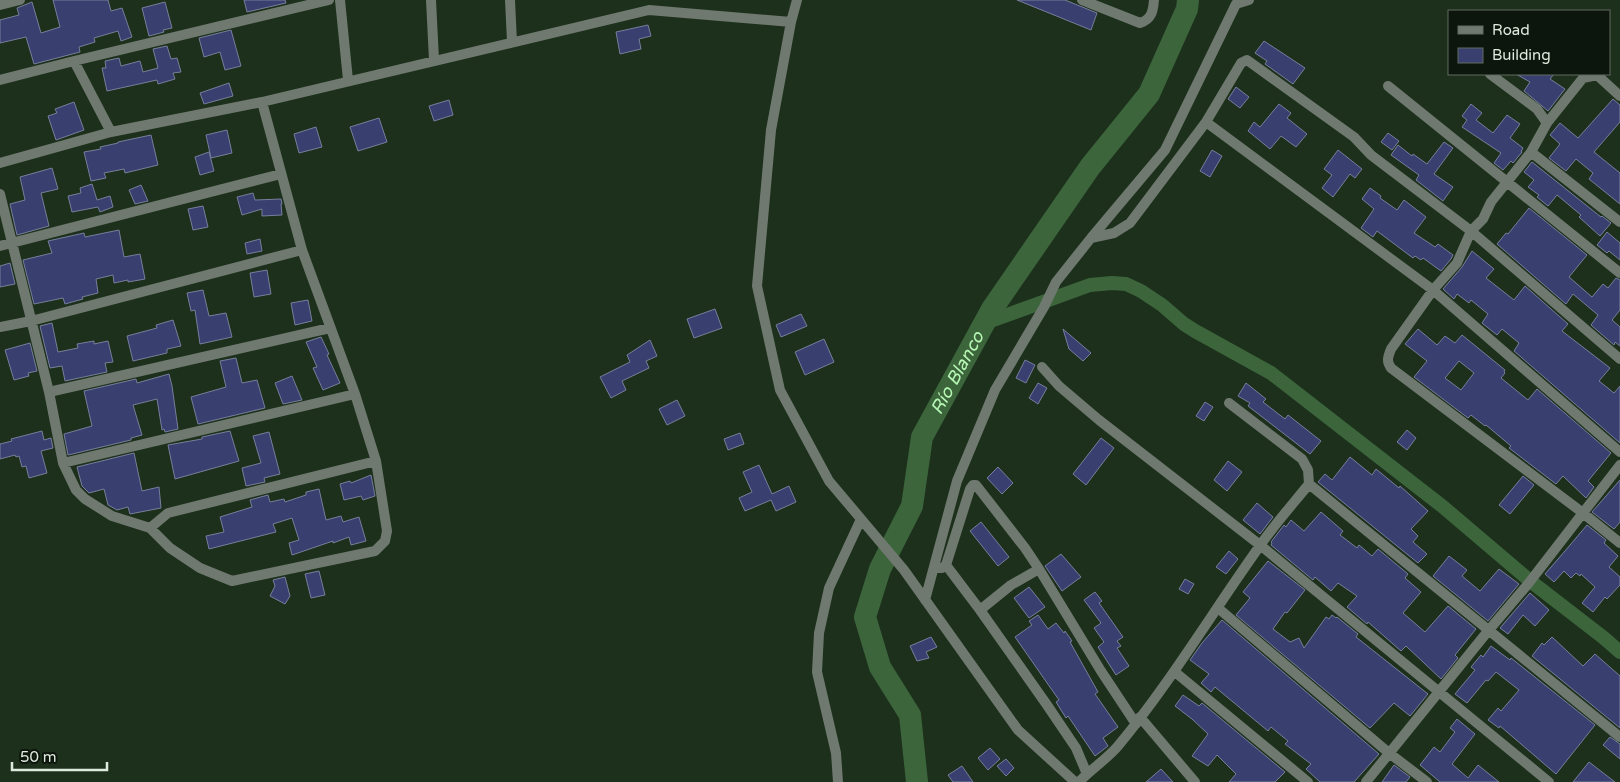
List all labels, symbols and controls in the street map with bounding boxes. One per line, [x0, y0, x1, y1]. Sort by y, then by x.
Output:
legend [1448, 10, 1610, 75]
text: Road [1492, 21, 1530, 39]
text: Building [1492, 46, 1551, 64]
water label: Río Blanco [926, 327, 989, 418]
scale bar [12, 740, 108, 772]
text: 50 m [20, 748, 57, 766]

